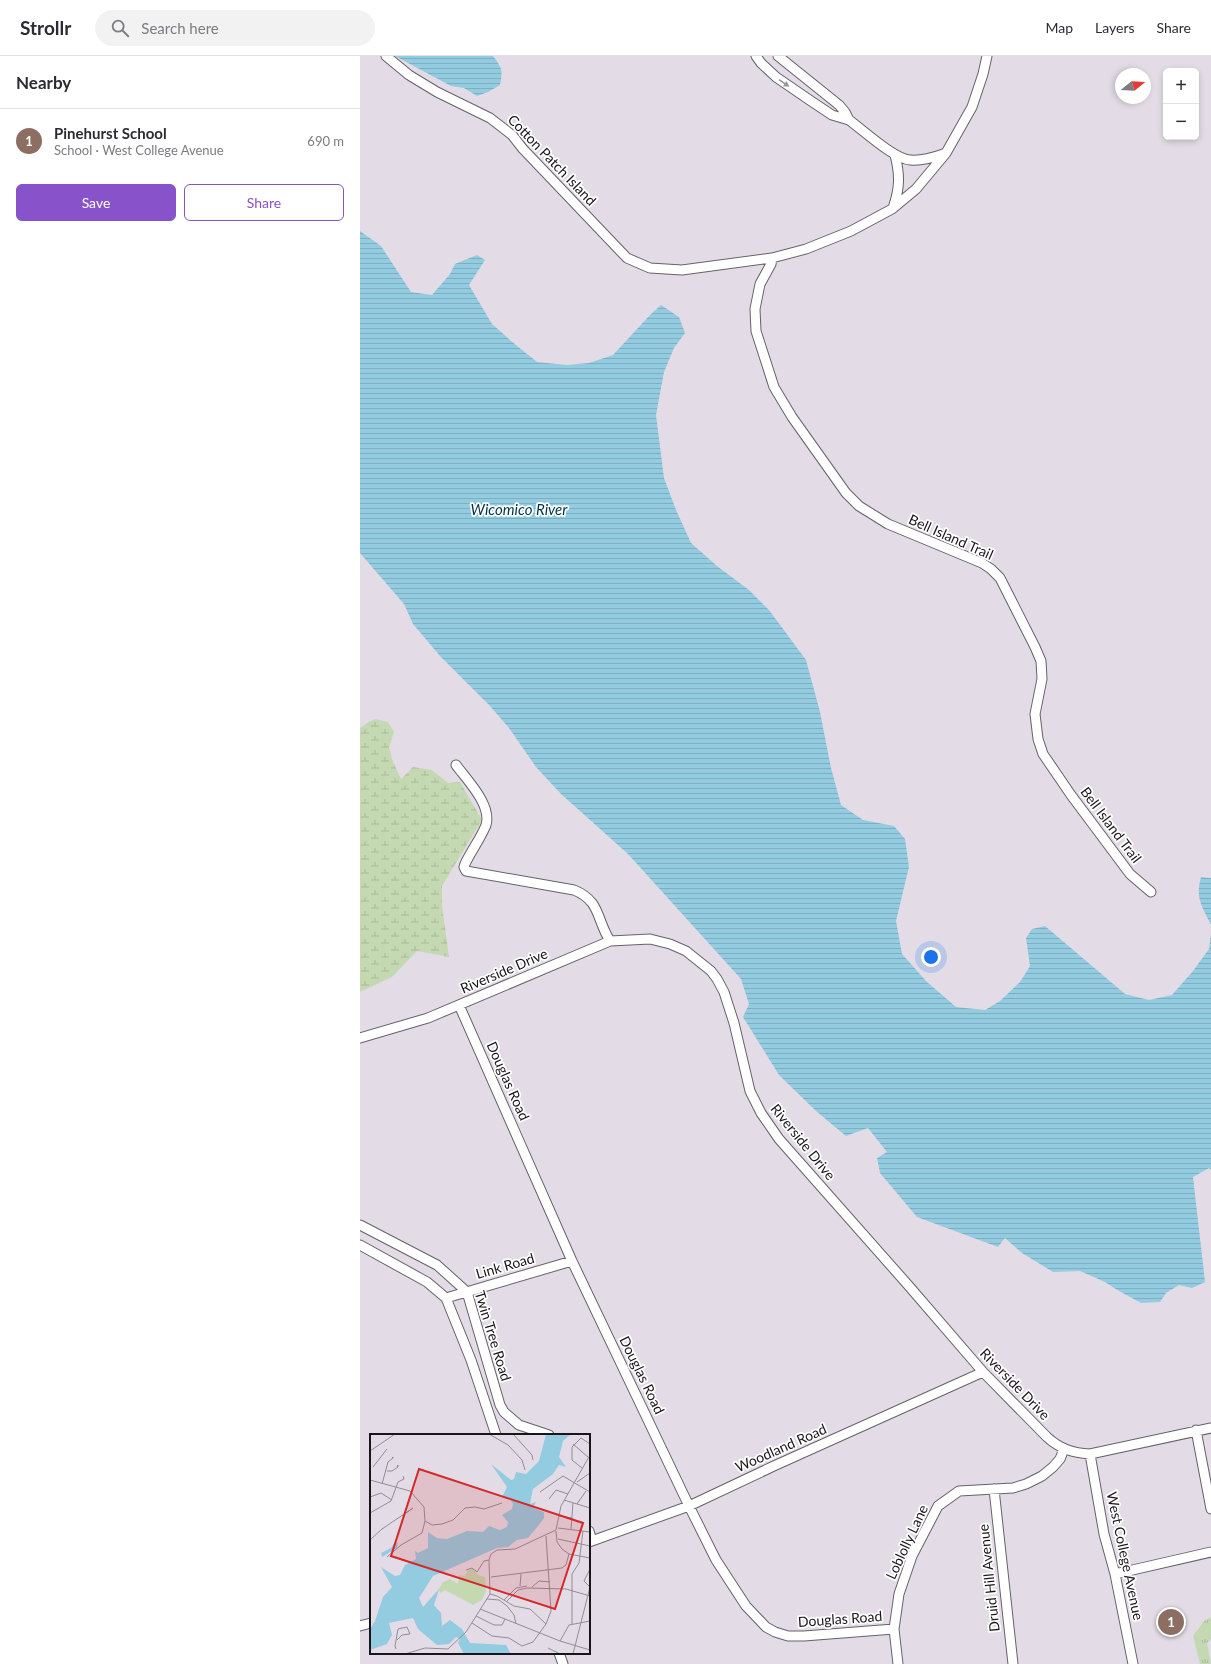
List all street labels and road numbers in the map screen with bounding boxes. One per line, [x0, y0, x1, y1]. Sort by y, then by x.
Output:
street label: Cotton Patch Island [505, 111, 600, 209]
street label: Bell Island Trail [906, 510, 996, 563]
street label: Bell Island Trail [1077, 783, 1145, 866]
street label: Riverside Drive [458, 945, 550, 997]
street label: Douglas Road [483, 1039, 533, 1123]
street label: Riverside Drive [767, 1100, 839, 1183]
street label: Link Road [474, 1249, 536, 1282]
street label: Twin Tree Road [472, 1289, 515, 1383]
street label: Douglas Road [616, 1333, 669, 1417]
street label: Riverside Drive [977, 1344, 1054, 1423]
street label: Woodland Road [733, 1420, 829, 1475]
street label: West College Avenue [1104, 1490, 1147, 1622]
street label: Loblolly Lane [882, 1502, 931, 1582]
street label: Druid Hill Avenue [974, 1523, 1003, 1633]
street label: Douglas Road [797, 1607, 883, 1630]

